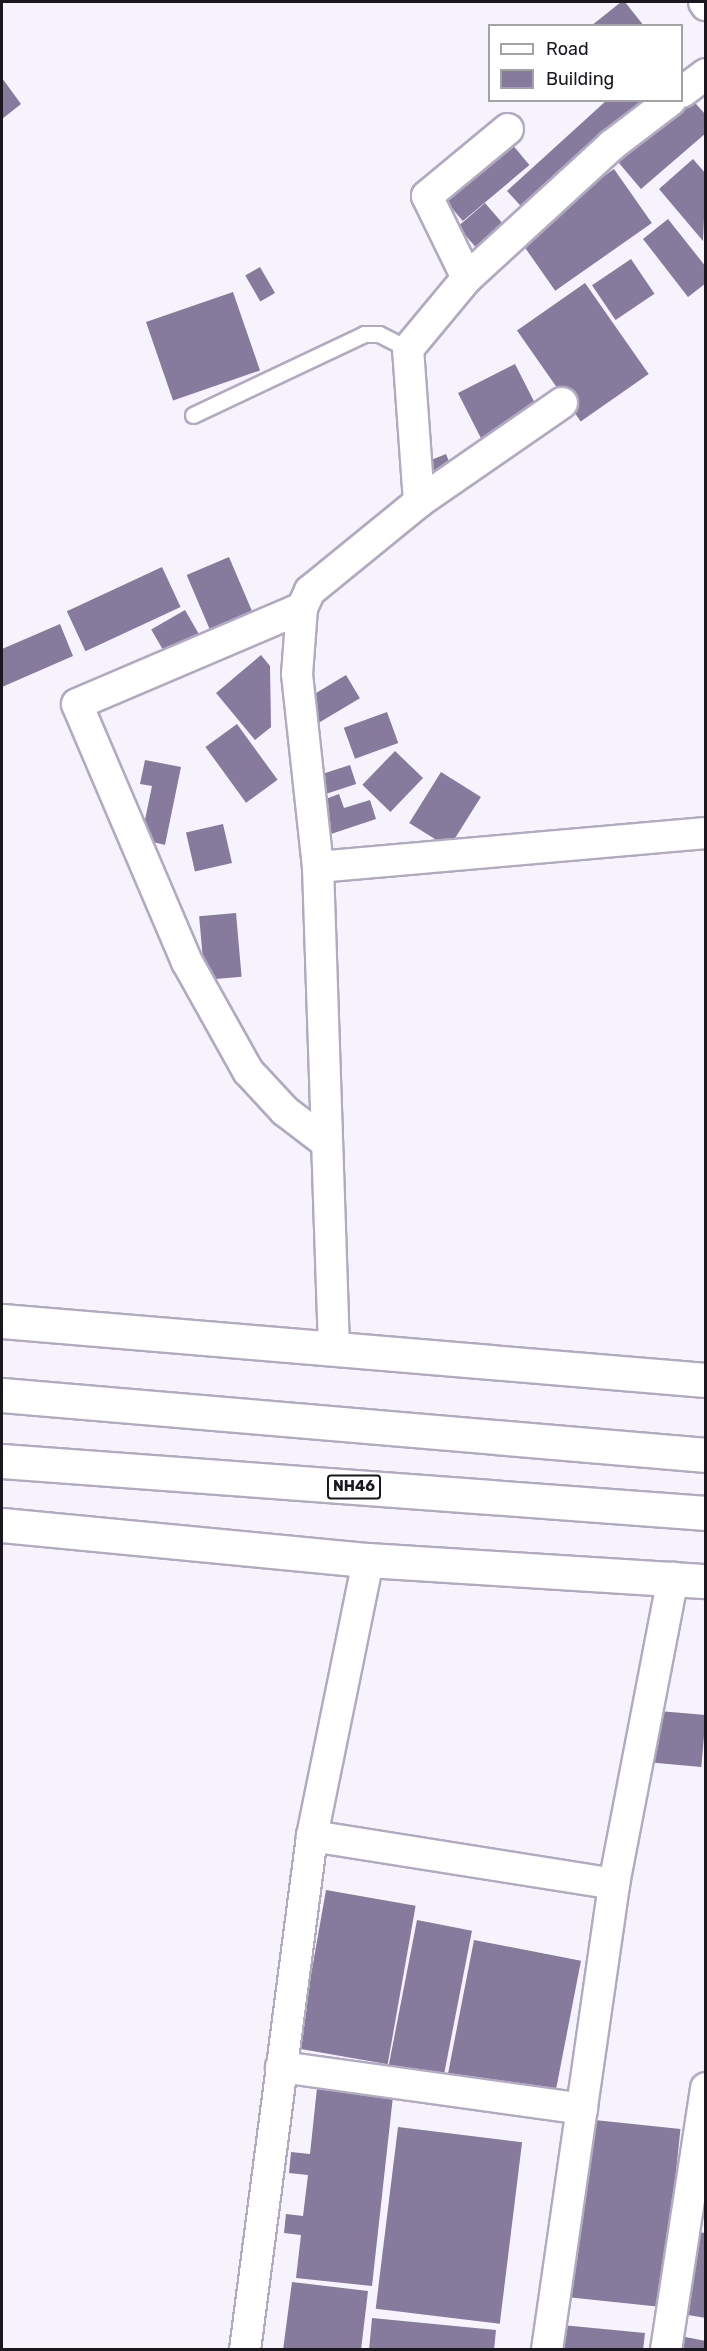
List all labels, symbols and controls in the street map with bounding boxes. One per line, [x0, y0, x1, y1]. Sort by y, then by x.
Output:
legend [488, 24, 683, 102]
text: Road [546, 38, 589, 60]
text: Building [546, 68, 614, 90]
road number: NH46 [327, 1475, 381, 1499]

